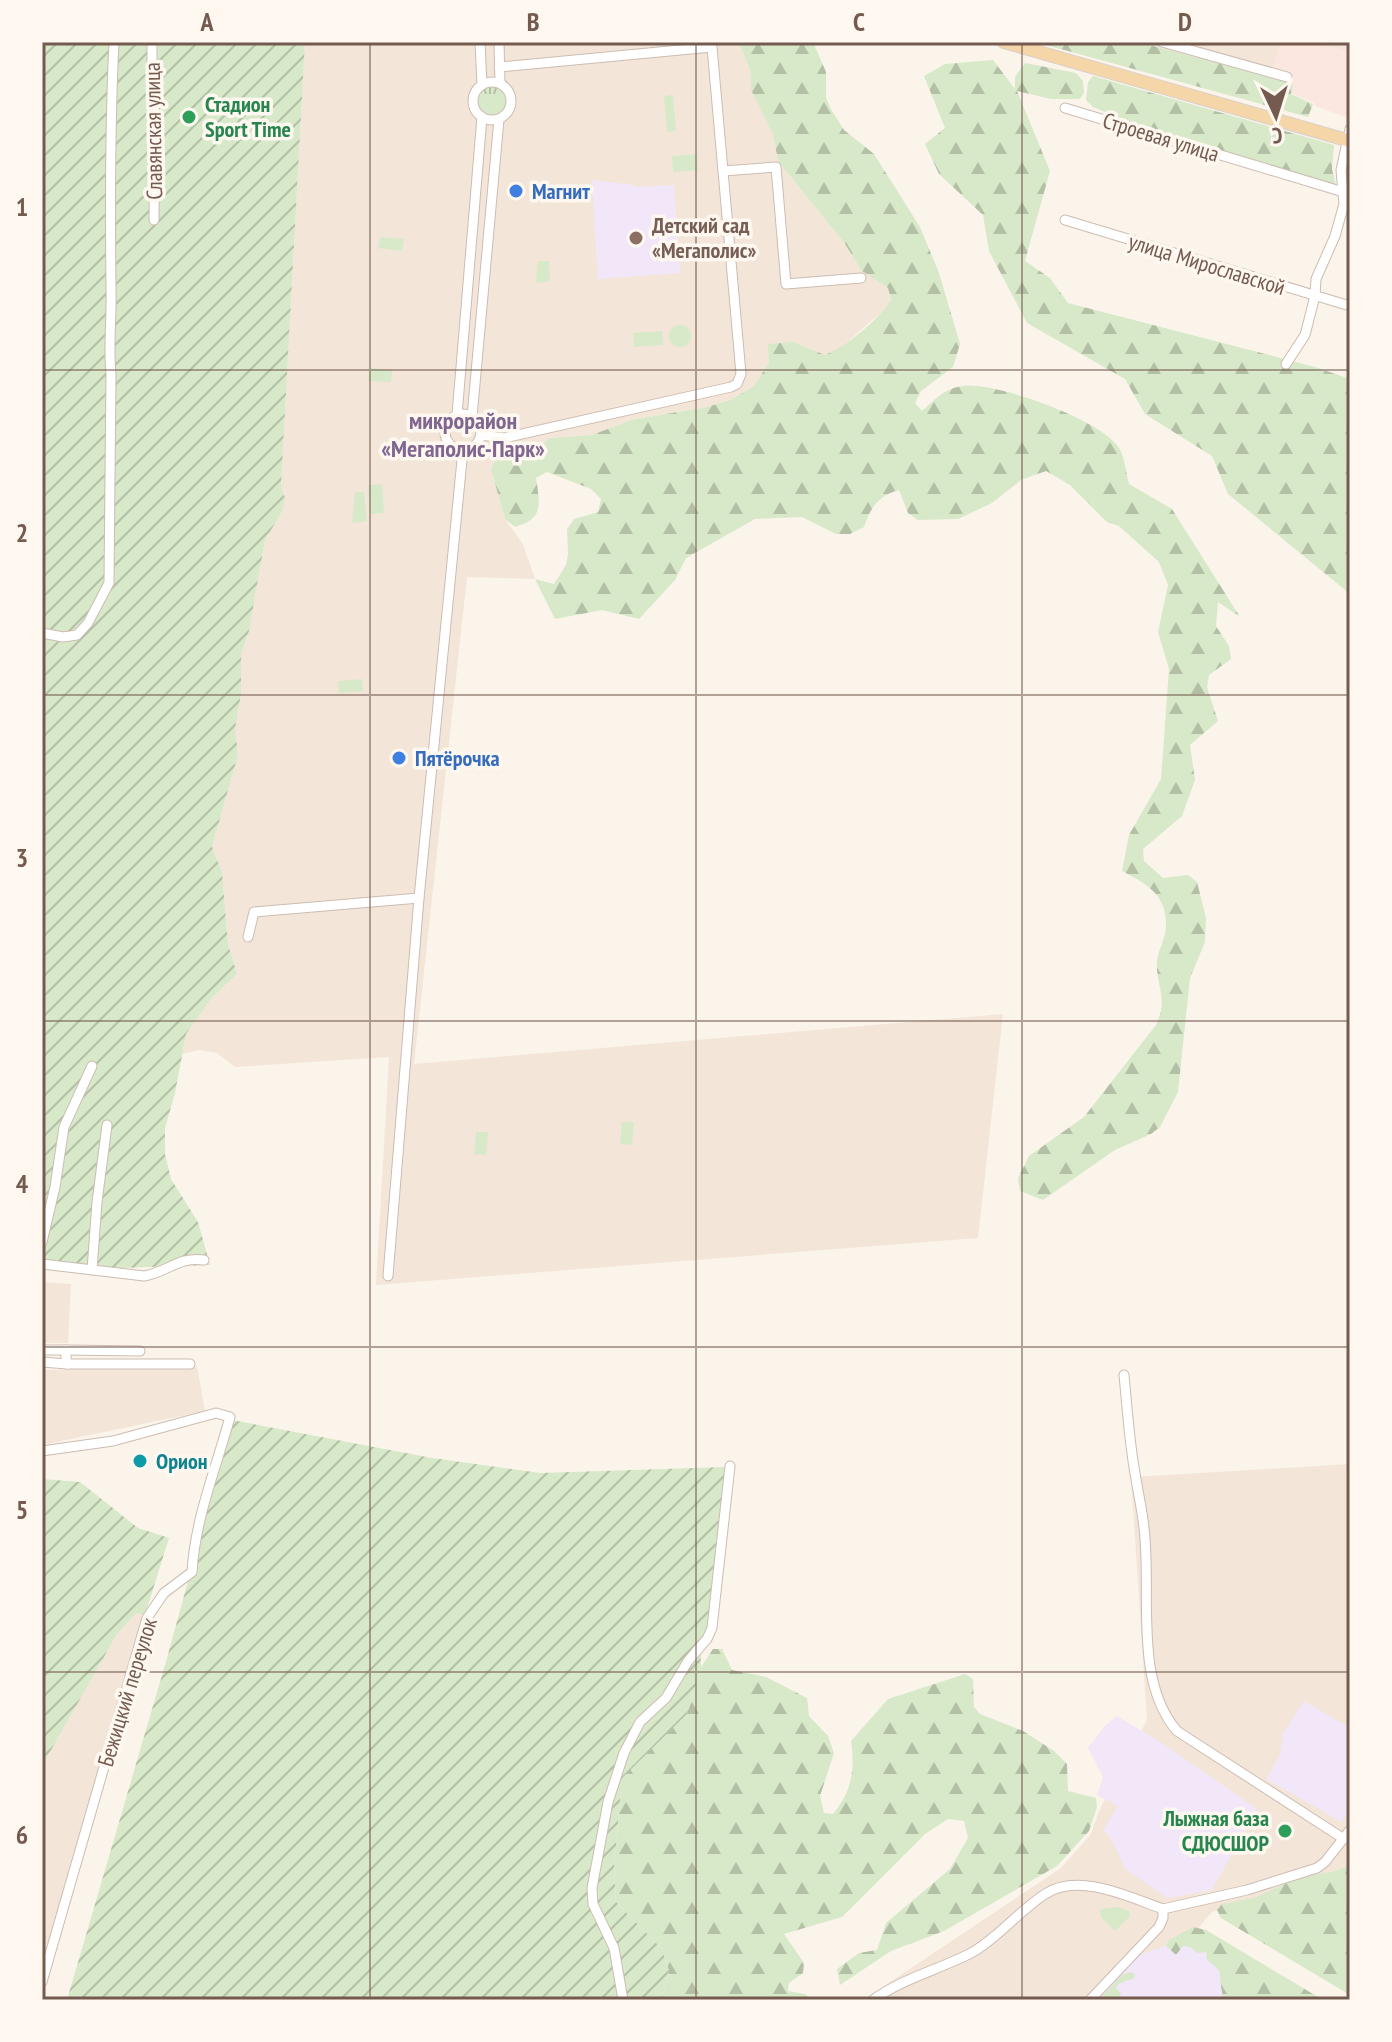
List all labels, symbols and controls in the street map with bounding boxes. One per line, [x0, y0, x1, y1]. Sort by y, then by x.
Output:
text: A [199, 5, 214, 38]
text: B [527, 5, 540, 38]
text: C [853, 5, 865, 38]
text: D [1178, 5, 1192, 38]
street label: Славянская улица [138, 62, 168, 200]
north arrow [1236, 76, 1316, 156]
place label: Стадион Sport Time [205, 90, 291, 143]
street label: Строевая улица [1100, 106, 1222, 168]
marker: Стадион Sport Time [180, 108, 198, 126]
text: С [1271, 122, 1283, 150]
place label: Магнит [532, 177, 590, 205]
marker: Магнит [507, 182, 525, 200]
text: 1 [16, 190, 28, 223]
place label: Детский сад «Мегаполис» [652, 211, 756, 264]
street label: улица Мирославской [1125, 227, 1289, 301]
marker: Детский сад «Мегаполис» [627, 229, 645, 247]
district label: микрорайон «Мегаполис-Парк» [381, 405, 545, 464]
text: 2 [16, 516, 28, 549]
place label: Пятёрочка [415, 744, 500, 772]
marker: Пятёрочка [390, 749, 408, 767]
text: 3 [16, 841, 28, 874]
text: 4 [16, 1167, 29, 1200]
place label: Орион [156, 1447, 207, 1475]
marker: Орион [131, 1452, 149, 1470]
text: 5 [16, 1493, 28, 1526]
street label: Бежицкий переулок [91, 1614, 163, 1770]
place label: Лыжная база СДЮСШОР [1162, 1804, 1269, 1857]
text: 6 [16, 1818, 28, 1851]
marker: Лыжная база СДЮСШОР [1276, 1822, 1294, 1840]

